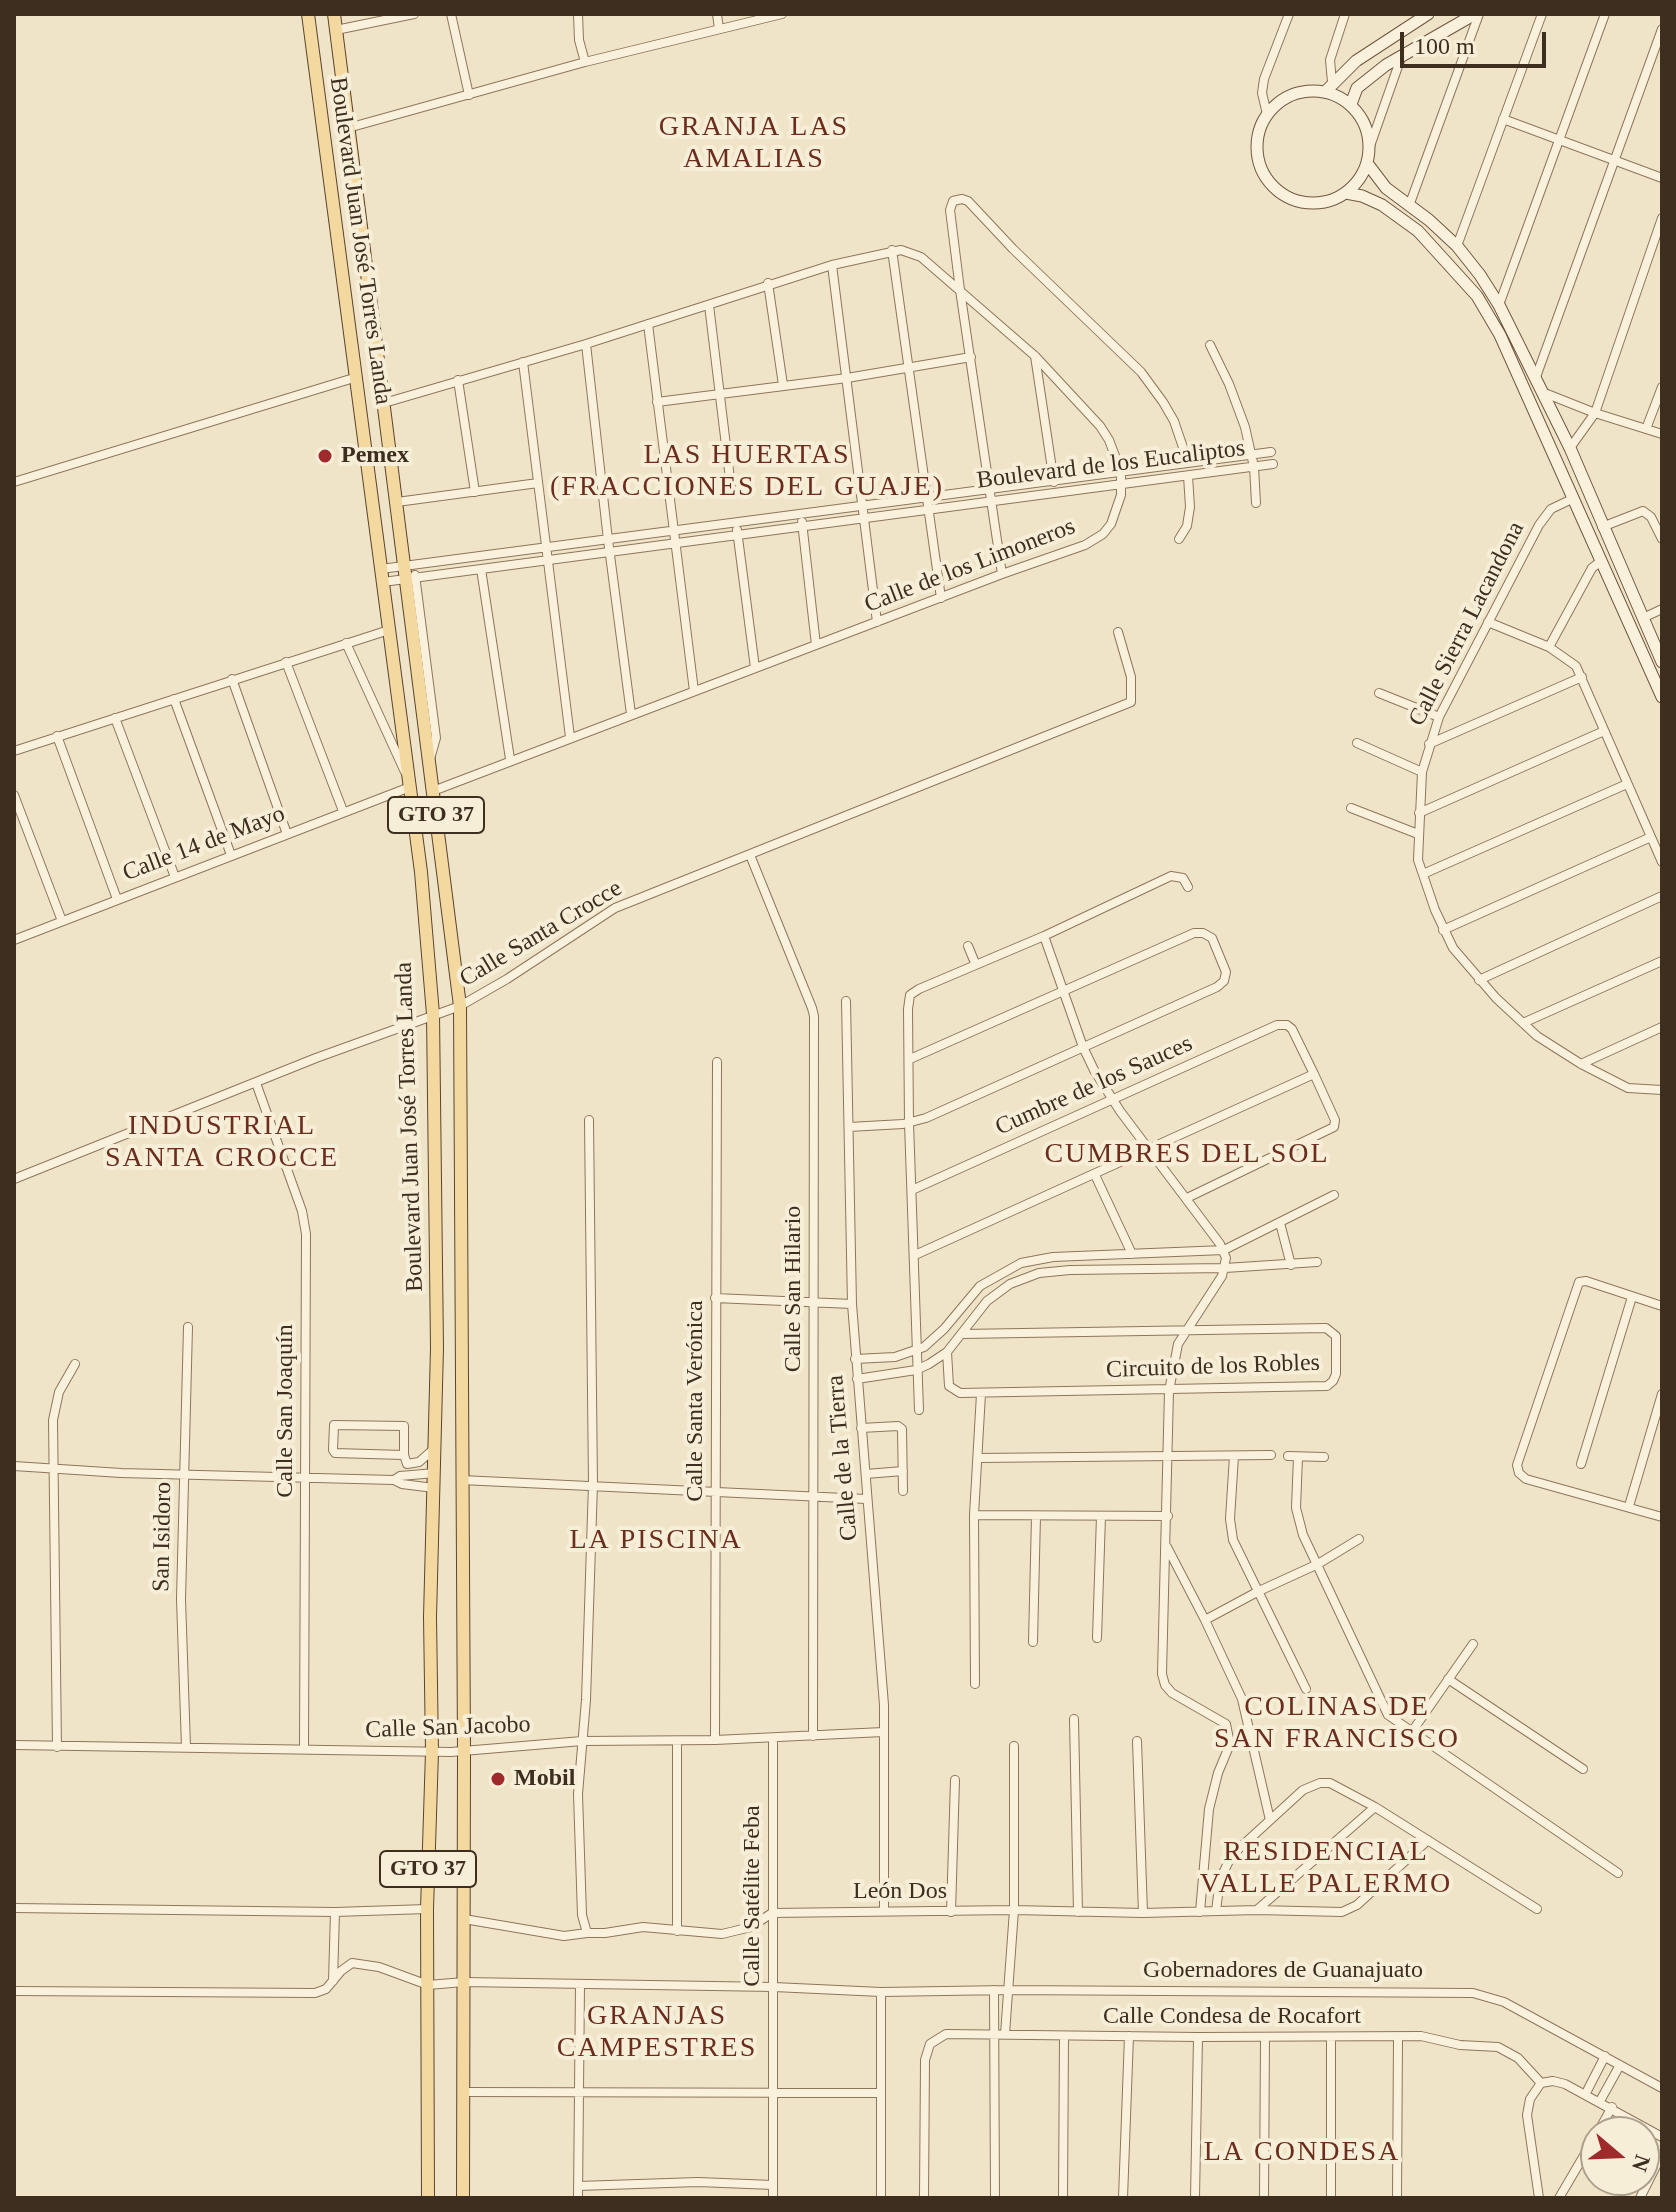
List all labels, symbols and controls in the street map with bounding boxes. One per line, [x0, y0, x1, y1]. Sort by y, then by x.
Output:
scale bar [1404, 16, 1550, 66]
text: 100 m [1414, 33, 1475, 59]
street label: Boulevard Juan José Torres Landa [323, 75, 397, 407]
district label: GRANJA LAS AMALIAS [659, 111, 849, 177]
street label: Boulevard de los Eucaliptos [975, 434, 1247, 496]
district label: LAS HUERTAS (FRACCIONES DEL GUAJE) [550, 439, 944, 505]
place label: Pemex [341, 442, 409, 470]
marker: Pemex [316, 447, 334, 465]
street label: Calle de los Limoneros [861, 513, 1079, 619]
street label: Calle Sierra Lacandona [1403, 517, 1531, 731]
road number: GTO 37 [388, 797, 484, 833]
street label: Calle 14 de Mayo [119, 800, 289, 888]
street label: Calle Santa Crocce [455, 874, 627, 994]
street label: Boulevard Juan José Torres Landa [390, 961, 430, 1293]
street label: Cumbre de los Sauces [991, 1030, 1197, 1142]
district label: INDUSTRIAL SANTA CROCCE [105, 1110, 339, 1176]
district label: CUMBRES DEL SOL [1044, 1138, 1330, 1172]
street label: Calle San Hilario [780, 1206, 808, 1372]
street label: Calle Santa Verónica [682, 1300, 710, 1502]
street label: Calle San Joaquín [272, 1324, 300, 1498]
street label: Circuito de los Robles [1106, 1349, 1320, 1385]
street label: Calle de la Tierra [821, 1374, 865, 1542]
street label: San Isidoro [148, 1482, 178, 1592]
district label: LA PISCINA [569, 1524, 743, 1558]
district label: COLINAS DE SAN FRANCISCO [1214, 1691, 1460, 1757]
street label: Calle San Jacobo [365, 1711, 531, 1745]
place label: Mobil [514, 1765, 575, 1793]
marker: Mobil [489, 1770, 507, 1788]
street label: Calle Satélite Feba [739, 1805, 767, 1987]
district label: RESIDENCIAL VALLE PALERMO [1200, 1836, 1452, 1902]
road number: GTO 37 [380, 1851, 476, 1887]
street label: León Dos [853, 1878, 947, 1906]
street label: Gobernadores de Guanajuato [1143, 1957, 1423, 1985]
district label: GRANJAS CAMPESTRES [557, 2000, 757, 2066]
street label: Calle Condesa de Rocafort [1103, 2003, 1361, 2031]
north arrow [1580, 2116, 1660, 2196]
district label: LA CONDESA [1204, 2136, 1400, 2170]
text: N [1627, 2152, 1656, 2175]

